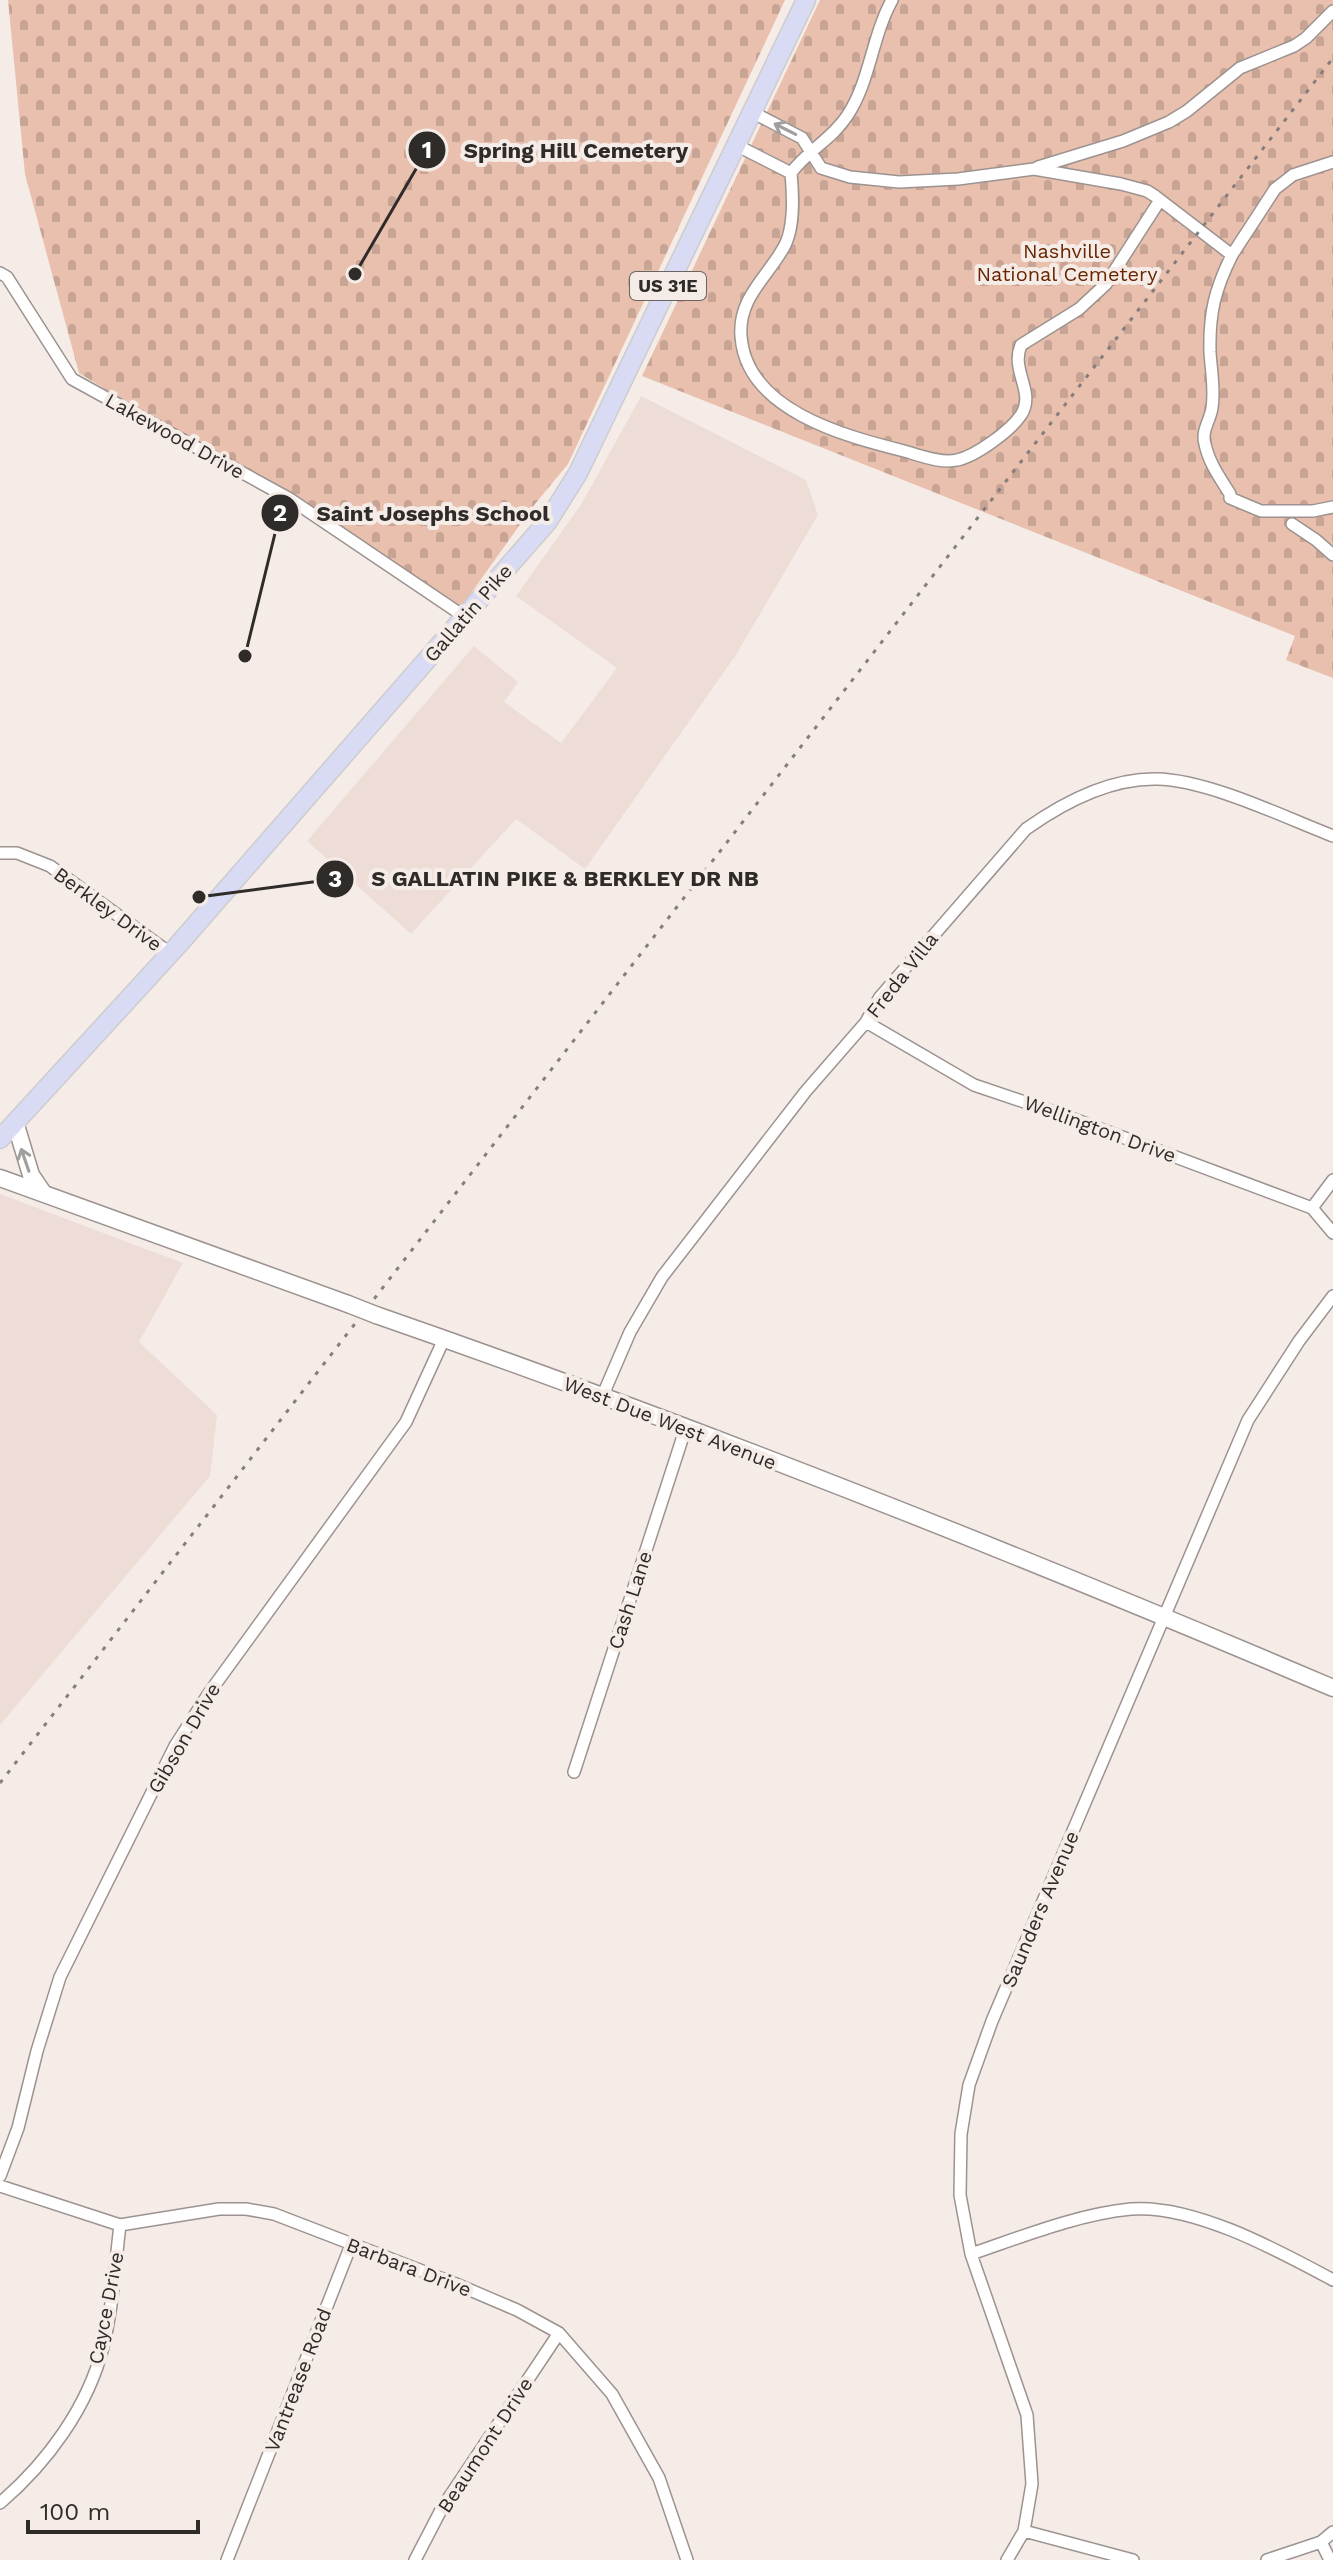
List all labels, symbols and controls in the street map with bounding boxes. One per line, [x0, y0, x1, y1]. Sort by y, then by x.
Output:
one-way arrow [774, 121, 798, 137]
callout: Spring Hill Cemetery [407, 127, 704, 173]
text: 1 [422, 136, 432, 164]
text: Spring Hill Cemetery [464, 138, 689, 163]
park label: Nashville National Cemetery [976, 239, 1158, 286]
road number: US 31E [630, 272, 706, 300]
street label: Lakewood Drive [101, 388, 249, 484]
callout: Saint Josephs School [260, 490, 565, 536]
text: 2 [273, 499, 287, 527]
text: Saint Josephs School [317, 501, 550, 526]
street label: Gallatin Pike [419, 559, 517, 667]
callout: S GALLATIN PIKE & BERKLEY DR NB [315, 856, 776, 902]
street label: Berkley Drive [49, 862, 167, 956]
text: 3 [328, 865, 342, 893]
text: S GALLATIN PIKE & BERKLEY DR NB [371, 866, 759, 891]
street label: Freda Villa [861, 927, 943, 1023]
street label: Wellington Drive [1021, 1090, 1179, 1168]
one-way arrow [17, 1148, 32, 1173]
street label: West Due West Avenue [560, 1371, 780, 1475]
street label: Cash Lane [603, 1548, 657, 1652]
street label: Gibson Drive [143, 1678, 225, 1798]
street label: Saunders Avenue [996, 1827, 1084, 1991]
street label: Barbara Drive [343, 2232, 475, 2302]
street label: Cayce Drive [83, 2250, 129, 2366]
street label: Vantrease Road [260, 2305, 336, 2455]
street label: Beaumont Drive [432, 2373, 538, 2517]
scale bar [28, 2484, 198, 2534]
text: 100 m [40, 2498, 110, 2526]

